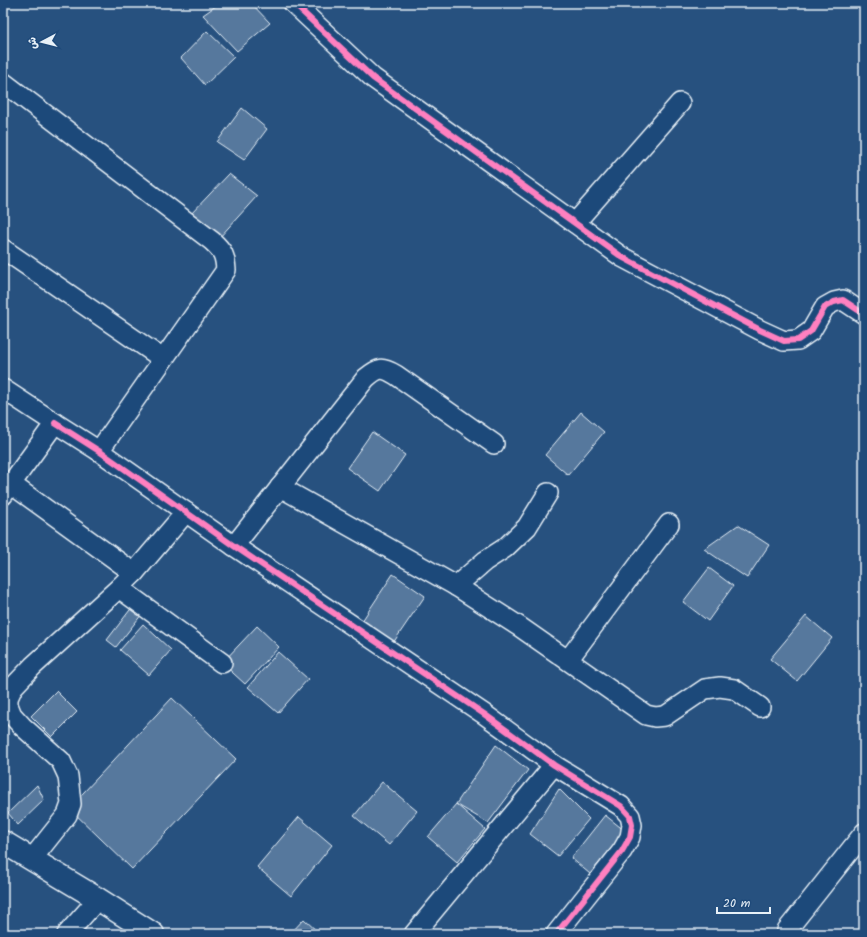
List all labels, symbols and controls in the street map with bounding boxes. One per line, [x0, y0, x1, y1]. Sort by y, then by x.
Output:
north arrow [22, 22, 62, 62]
text: ش [23, 36, 43, 50]
scale bar [717, 889, 770, 915]
text: 20 m [723, 894, 751, 913]

